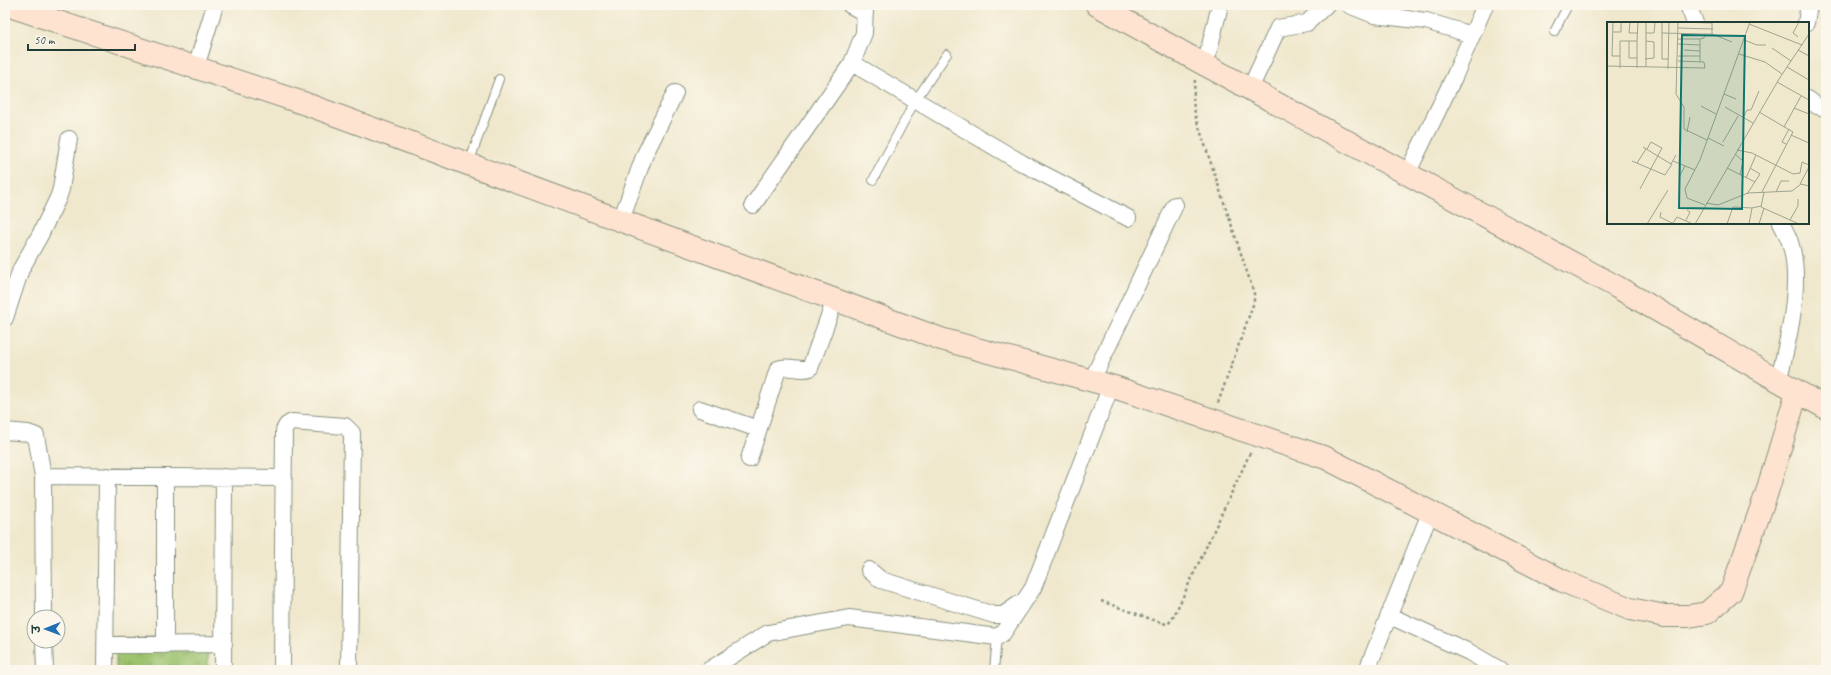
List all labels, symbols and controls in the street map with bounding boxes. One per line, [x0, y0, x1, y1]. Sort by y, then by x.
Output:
inset map [1607, 22, 1809, 224]
scale bar [28, 26, 135, 52]
text: 50 m [34, 32, 56, 48]
north arrow [26, 609, 66, 649]
text: उ [29, 624, 43, 634]

